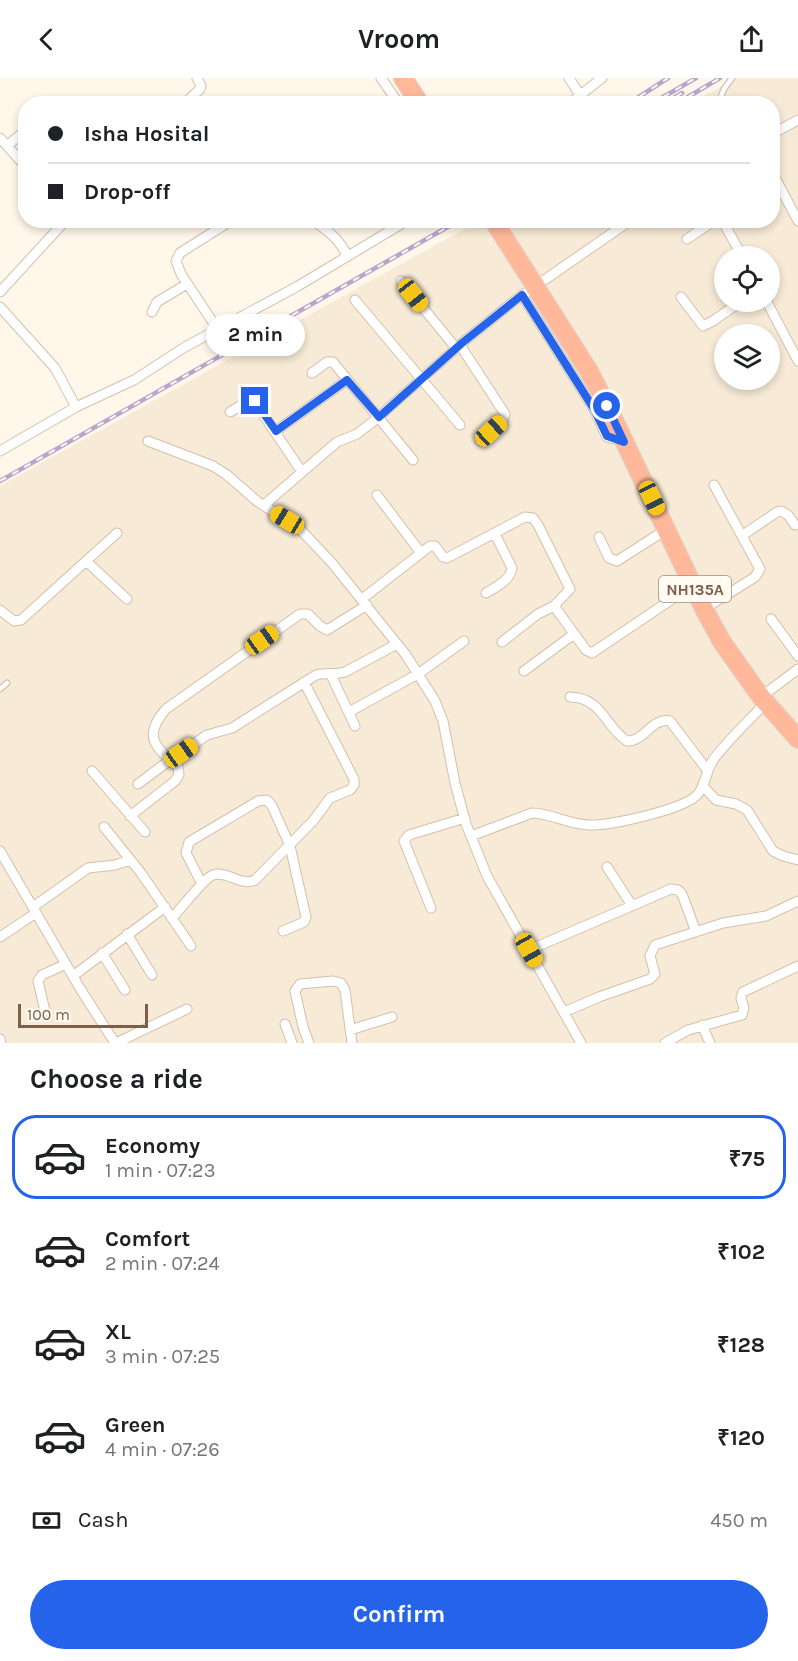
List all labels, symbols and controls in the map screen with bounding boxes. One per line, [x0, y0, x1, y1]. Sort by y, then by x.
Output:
icon: back [30, 23, 63, 56]
text: Vroom [358, 23, 440, 55]
icon: share [735, 23, 768, 56]
text: Isha Hosital [84, 121, 210, 147]
text: Drop-off [84, 179, 170, 205]
map controls [714, 246, 780, 390]
button: locate [714, 246, 780, 312]
car [395, 275, 431, 315]
callout: 2 min [206, 314, 304, 356]
text: 2 min [228, 323, 283, 346]
button: layers [714, 324, 780, 390]
route end [241, 387, 268, 414]
route start [593, 392, 620, 419]
car [472, 412, 510, 450]
car [636, 478, 668, 518]
car [267, 503, 307, 537]
road number: NH135A [659, 576, 731, 602]
car [242, 622, 282, 658]
car [161, 735, 201, 771]
car [512, 930, 546, 970]
scale bar [18, 1001, 148, 1028]
text: 100 m [27, 1005, 70, 1024]
text: Choose a ride [30, 1063, 203, 1095]
icon: car [33, 1130, 87, 1184]
text: Economy [105, 1133, 200, 1159]
text: ₹75 [729, 1146, 765, 1172]
text: 1 min · 07:23 [105, 1159, 215, 1182]
icon: car [33, 1223, 87, 1277]
text: Comfort [105, 1226, 190, 1252]
text: ₹102 [717, 1239, 765, 1265]
text: 2 min · 07:24 [105, 1252, 220, 1275]
icon: car [33, 1316, 87, 1370]
text: XL [105, 1319, 131, 1345]
text: ₹128 [717, 1332, 765, 1358]
text: 3 min · 07:25 [105, 1345, 220, 1368]
icon: car [33, 1409, 87, 1463]
text: Green [105, 1412, 166, 1438]
text: ₹120 [717, 1425, 765, 1451]
text: 4 min · 07:26 [105, 1438, 220, 1461]
icon: cash [30, 1504, 63, 1537]
text: Cash [78, 1507, 128, 1533]
text: 450 m [710, 1509, 768, 1532]
button: Confirm [30, 1580, 768, 1649]

